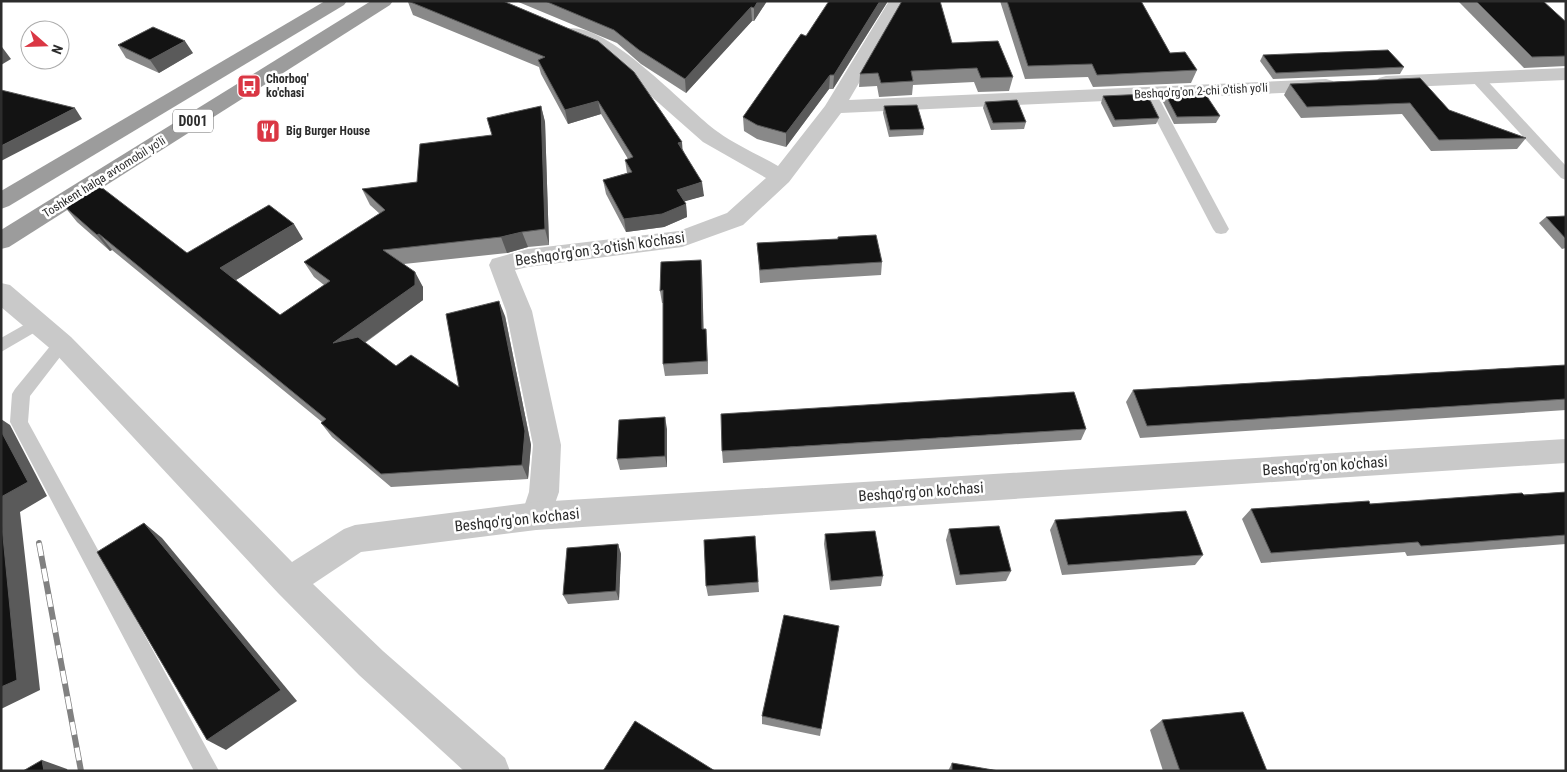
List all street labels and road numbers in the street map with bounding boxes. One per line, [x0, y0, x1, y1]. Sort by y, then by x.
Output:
street label: Beshqo'rg'on 2-chi o'tish yo'li [1134, 81, 1268, 101]
road number: D001 [173, 110, 213, 132]
street label: Toshkent halqa avtomobil yo'li [40, 133, 168, 221]
street label: Beshqo'rg'on 3-o'tish ko'chasi [514, 228, 686, 270]
street label: Beshqo'rg'on ko'chasi [1262, 453, 1388, 479]
street label: Beshqo'rg'on ko'chasi [858, 479, 984, 505]
street label: Beshqo'rg'on ko'chasi [454, 504, 580, 536]

